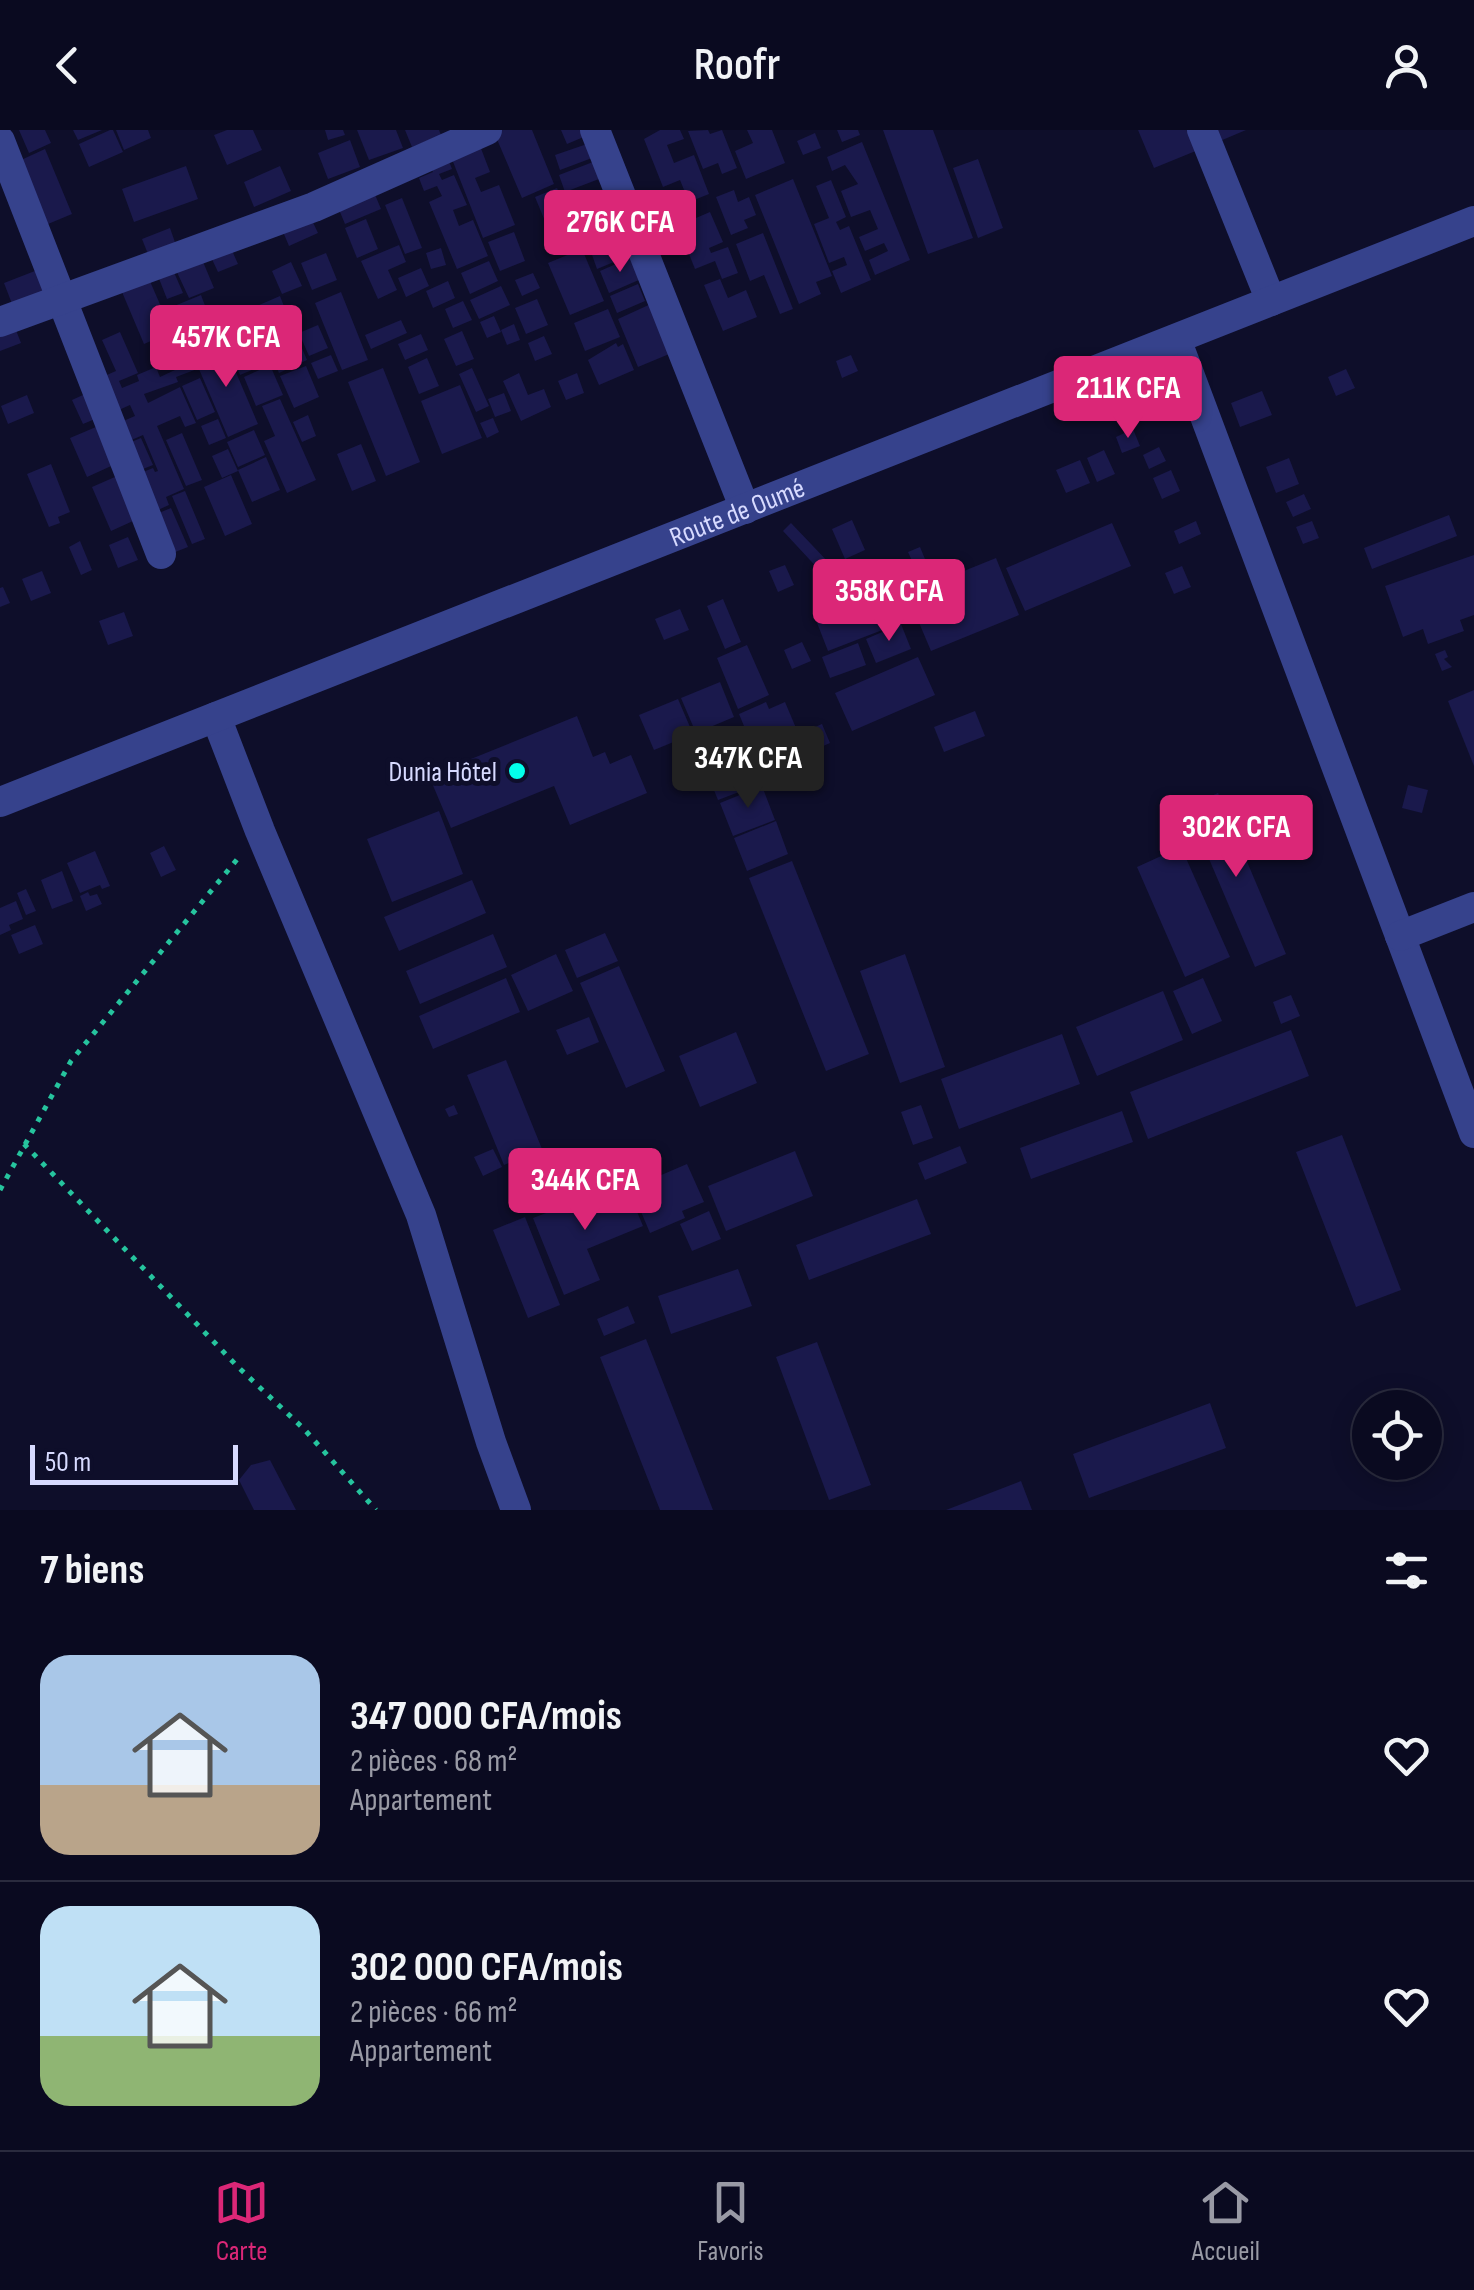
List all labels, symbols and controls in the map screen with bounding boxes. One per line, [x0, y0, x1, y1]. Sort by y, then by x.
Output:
icon: back [40, 38, 95, 93]
text: Roofr [694, 38, 780, 93]
icon: person [1379, 38, 1434, 93]
pin: 276K CFA [517, 190, 723, 275]
text: 276K CFA [566, 203, 674, 242]
pin: 457K CFA [123, 305, 329, 390]
text: 457K CFA [172, 318, 280, 357]
pin: 211K CFA [1025, 356, 1231, 441]
text: 211K CFA [1076, 369, 1180, 408]
street label: Route de Oumé [665, 472, 810, 554]
pin: 358K CFA [786, 559, 992, 644]
text: 358K CFA [835, 572, 943, 611]
pin: 347K CFA [645, 726, 851, 811]
text: 347K CFA [694, 739, 802, 778]
place label: Dunia Hôtel [388, 756, 497, 789]
marker: Dunia Hôtel [506, 760, 528, 782]
pin: 302K CFA [1133, 795, 1339, 880]
text: 302K CFA [1182, 808, 1290, 847]
pin: 344K CFA [482, 1148, 688, 1233]
text: 344K CFA [530, 1161, 640, 1200]
map controls [1352, 1390, 1442, 1480]
button: locate [1352, 1390, 1442, 1480]
scale bar [30, 1440, 238, 1484]
text: 50 m [45, 1446, 91, 1479]
icon: filters [1379, 1543, 1434, 1598]
text: 7 biens [40, 1545, 144, 1596]
text: 347 000 CFA/mois [350, 1691, 622, 1742]
icon: home [120, 1695, 240, 1815]
icon: heart [1379, 1728, 1434, 1783]
text: 2 pièces · 68 m² [350, 1742, 518, 1781]
text: Appartement [350, 1781, 492, 1820]
text: 302 000 CFA/mois [350, 1942, 623, 1993]
icon: home [120, 1946, 240, 2066]
icon: heart [1379, 1979, 1434, 2034]
text: 2 pièces · 66 m² [350, 1993, 518, 2032]
text: Appartement [350, 2032, 492, 2071]
tab: Carte [214, 2175, 269, 2268]
tab: Favoris [697, 2175, 764, 2268]
tab: Accueil [1192, 2175, 1260, 2268]

